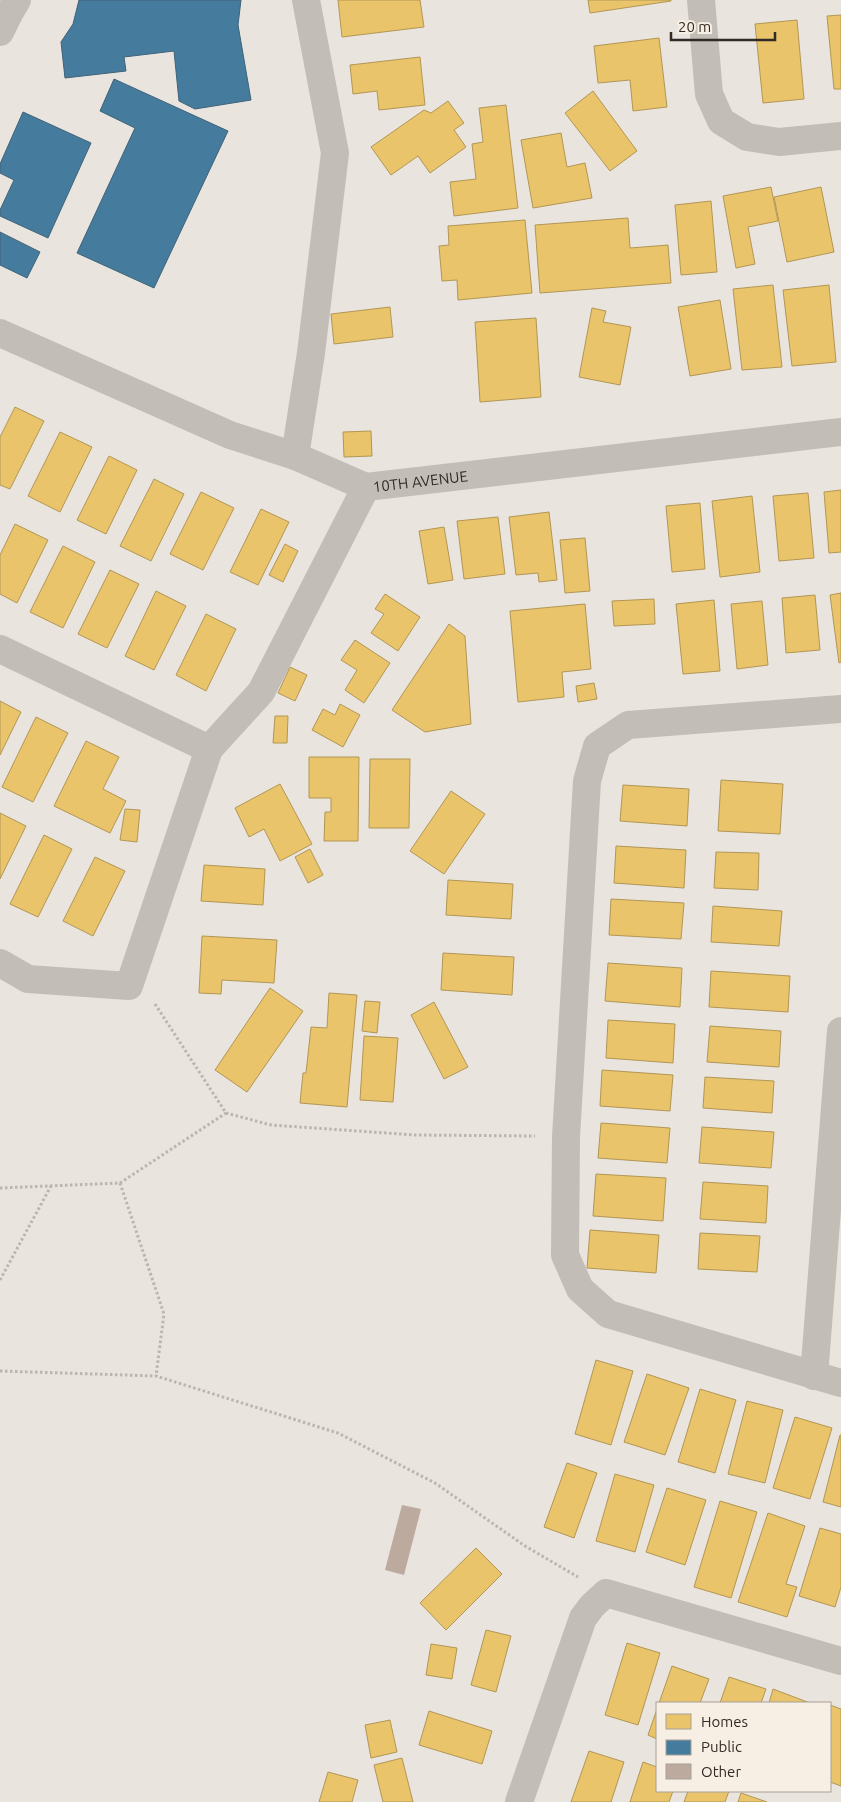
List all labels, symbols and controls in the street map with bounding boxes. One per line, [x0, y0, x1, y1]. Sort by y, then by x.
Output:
scale bar [671, 10, 775, 42]
text: 20 m [678, 18, 711, 35]
street label: 10TH AVENUE [372, 467, 469, 495]
legend [656, 1702, 831, 1792]
text: Homes [701, 1713, 748, 1730]
text: Public [701, 1738, 742, 1755]
text: Other [701, 1763, 741, 1780]

